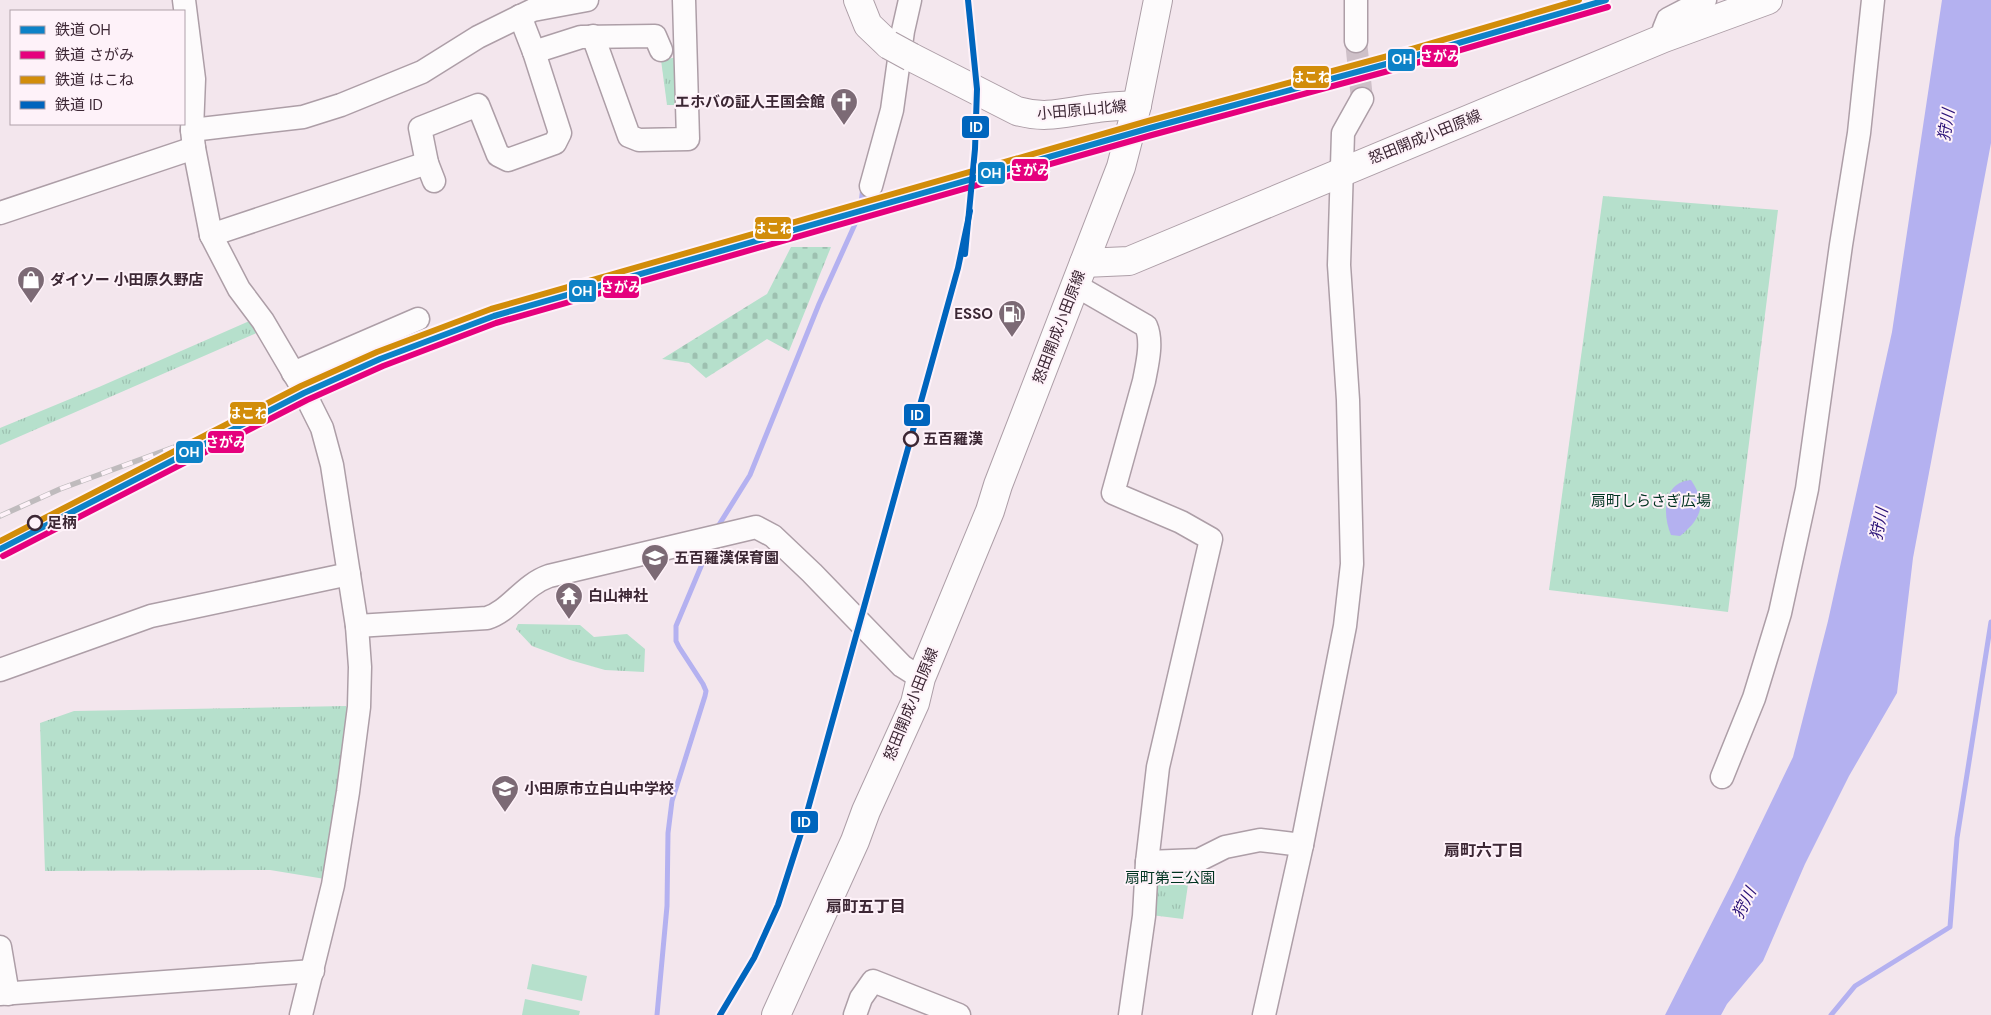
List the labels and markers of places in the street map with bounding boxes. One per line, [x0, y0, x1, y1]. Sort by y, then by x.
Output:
church icon: エホバの証人王国会館 [829, 87, 859, 126]
place label: エホバの証人王国会館 [675, 92, 825, 112]
shop icon: ダイソー 小田原久野店 [16, 265, 46, 304]
place label: ダイソー 小田原久野店 [50, 270, 204, 290]
fuel station icon: ESSO [997, 299, 1027, 338]
place label: ESSO [954, 304, 993, 324]
place label: 五百羅漢 [923, 429, 983, 449]
marker: 五百羅漢 [903, 431, 919, 447]
place label: 足柄 [47, 513, 77, 533]
marker: 足柄 [27, 515, 43, 531]
school or university icon: 五百羅漢保育園 [640, 543, 670, 582]
place label: 五百羅漢保育園 [674, 548, 779, 568]
temple icon: 白山神社 [554, 581, 584, 620]
place label: 白山神社 [588, 586, 648, 606]
school or university icon: 小田原市立白山中学校 [490, 774, 520, 813]
place label: 小田原市立白山中学校 [524, 779, 674, 799]

